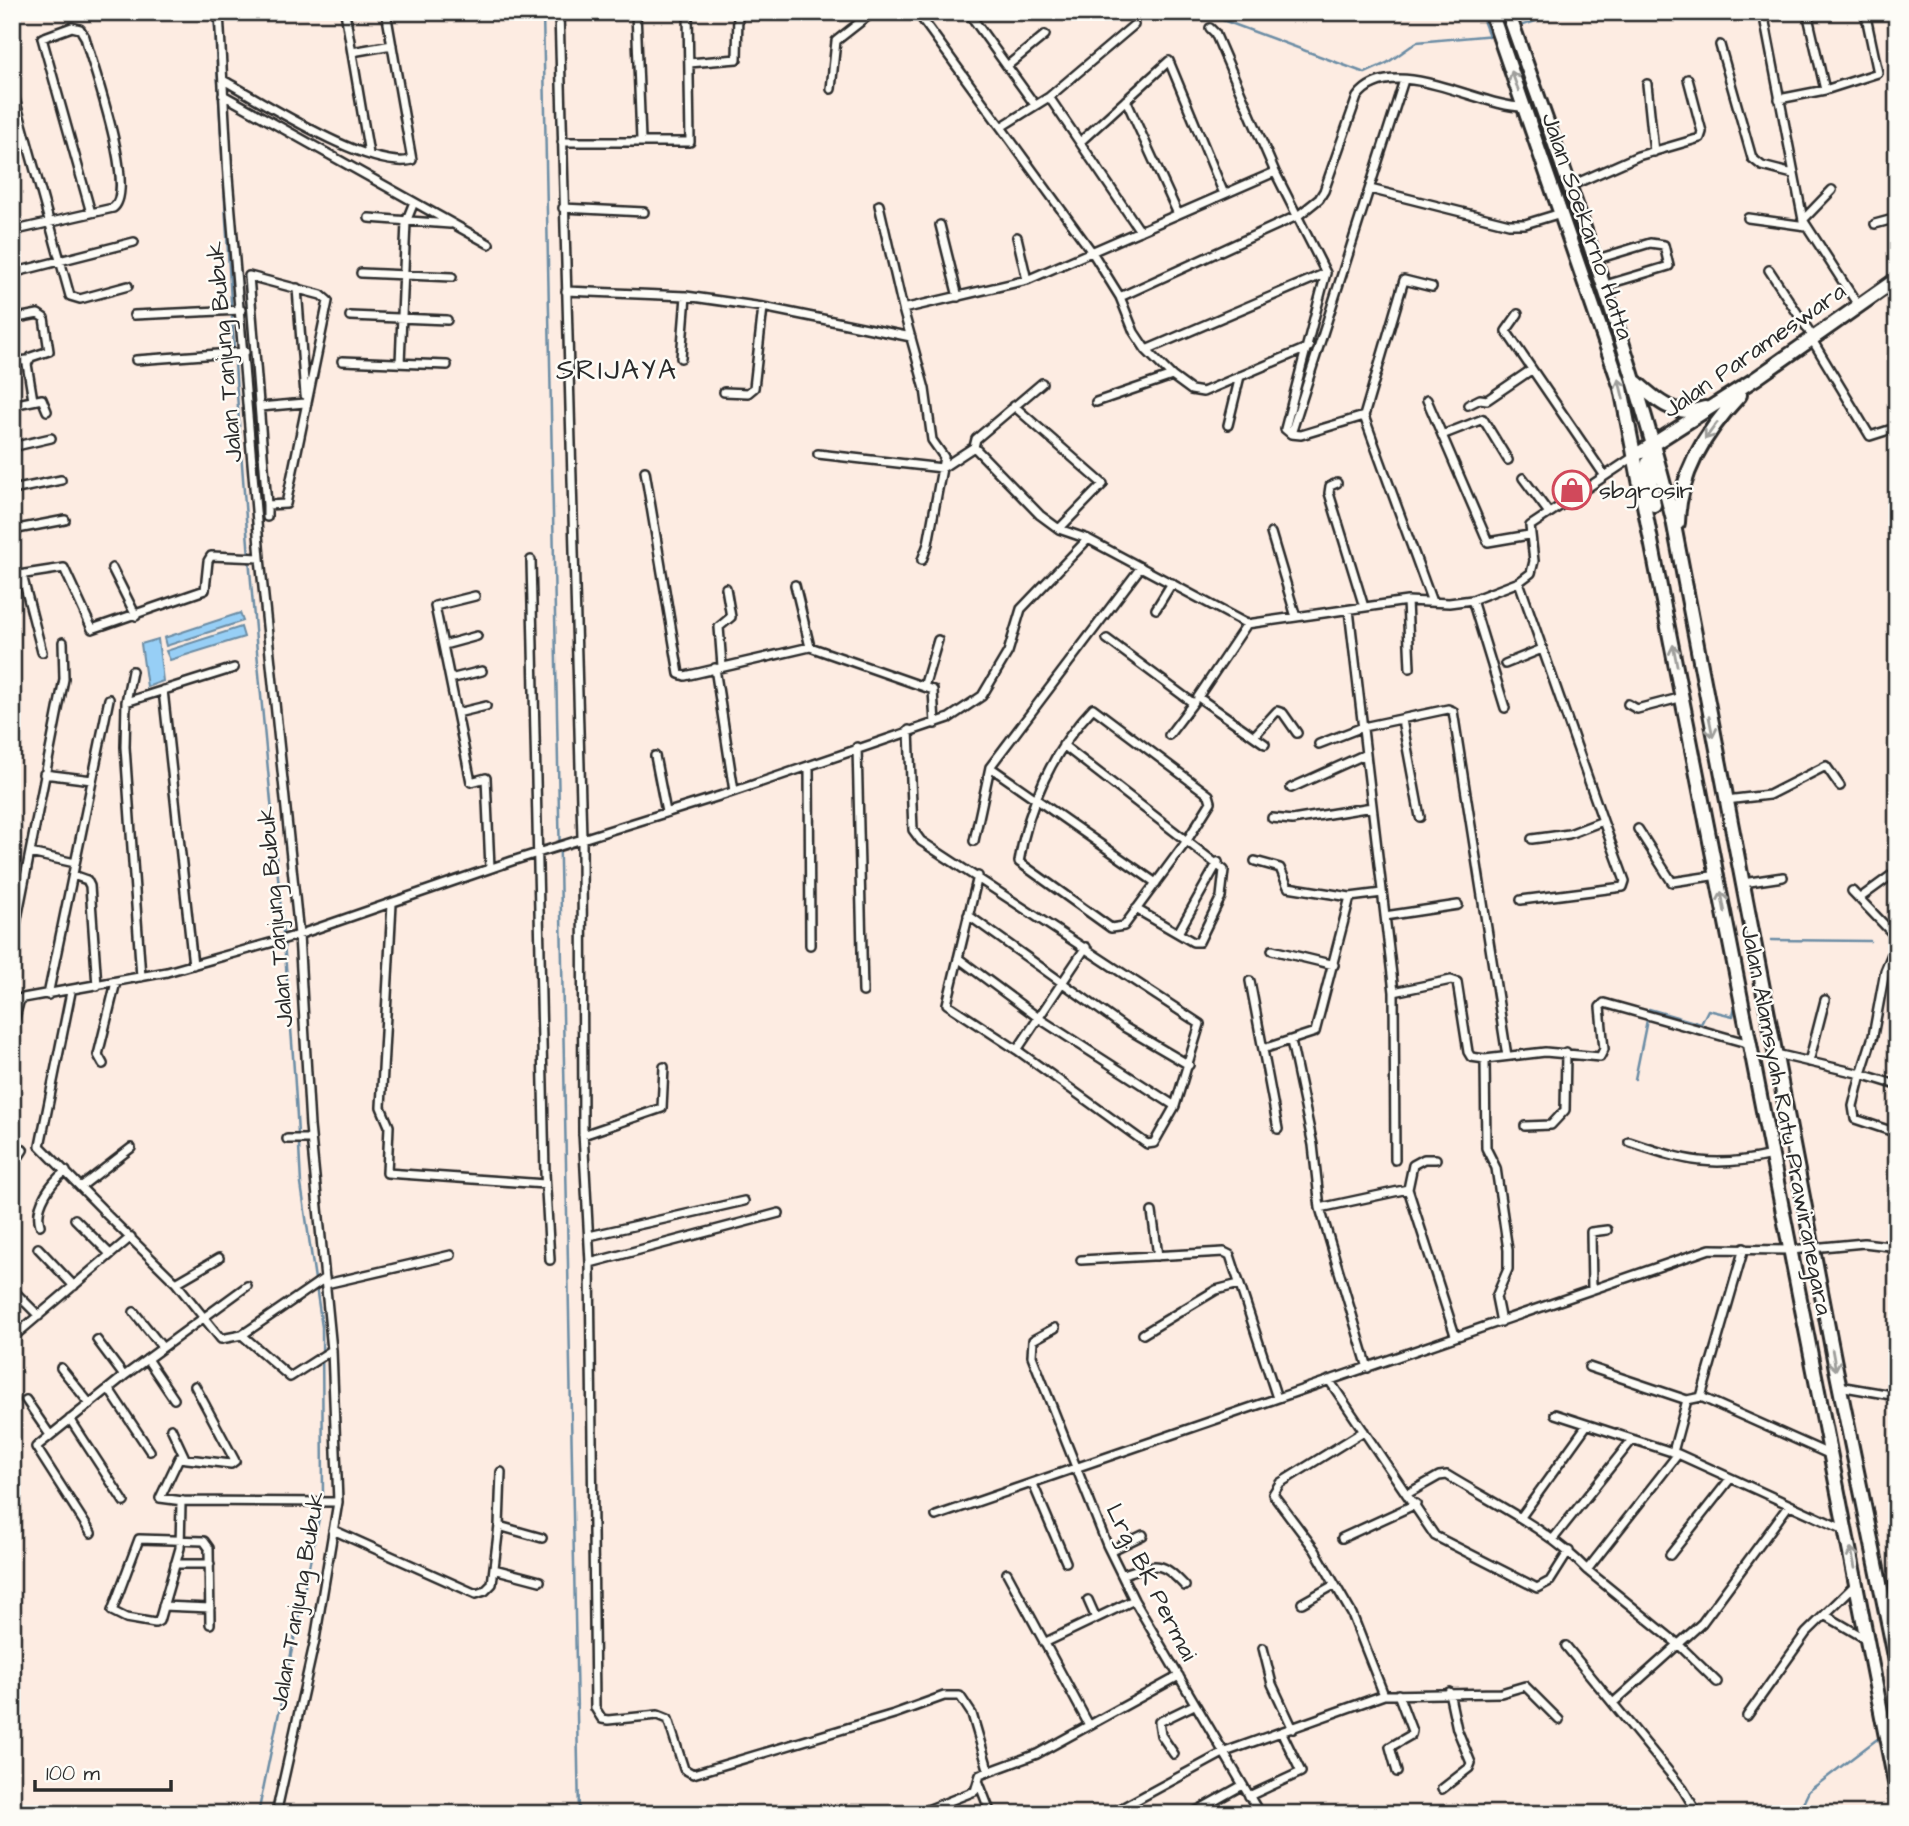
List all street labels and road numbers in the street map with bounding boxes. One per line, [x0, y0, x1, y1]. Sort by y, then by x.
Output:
street label: Jalan Soekarno Hatta [1532, 108, 1642, 344]
street label: Jalan Tanjung Bubuk [198, 240, 253, 464]
street label: Jalan Parameswara [1656, 275, 1853, 427]
street label: Jalan Tanjung Bubuk [249, 805, 304, 1029]
street label: Jalan Alamsyah Ratu Prawiranegara [1731, 922, 1841, 1318]
street label: Jalan Tanjung Bubuk [262, 1489, 335, 1713]
street label: Lrg. BK Permai [1096, 1498, 1206, 1668]

